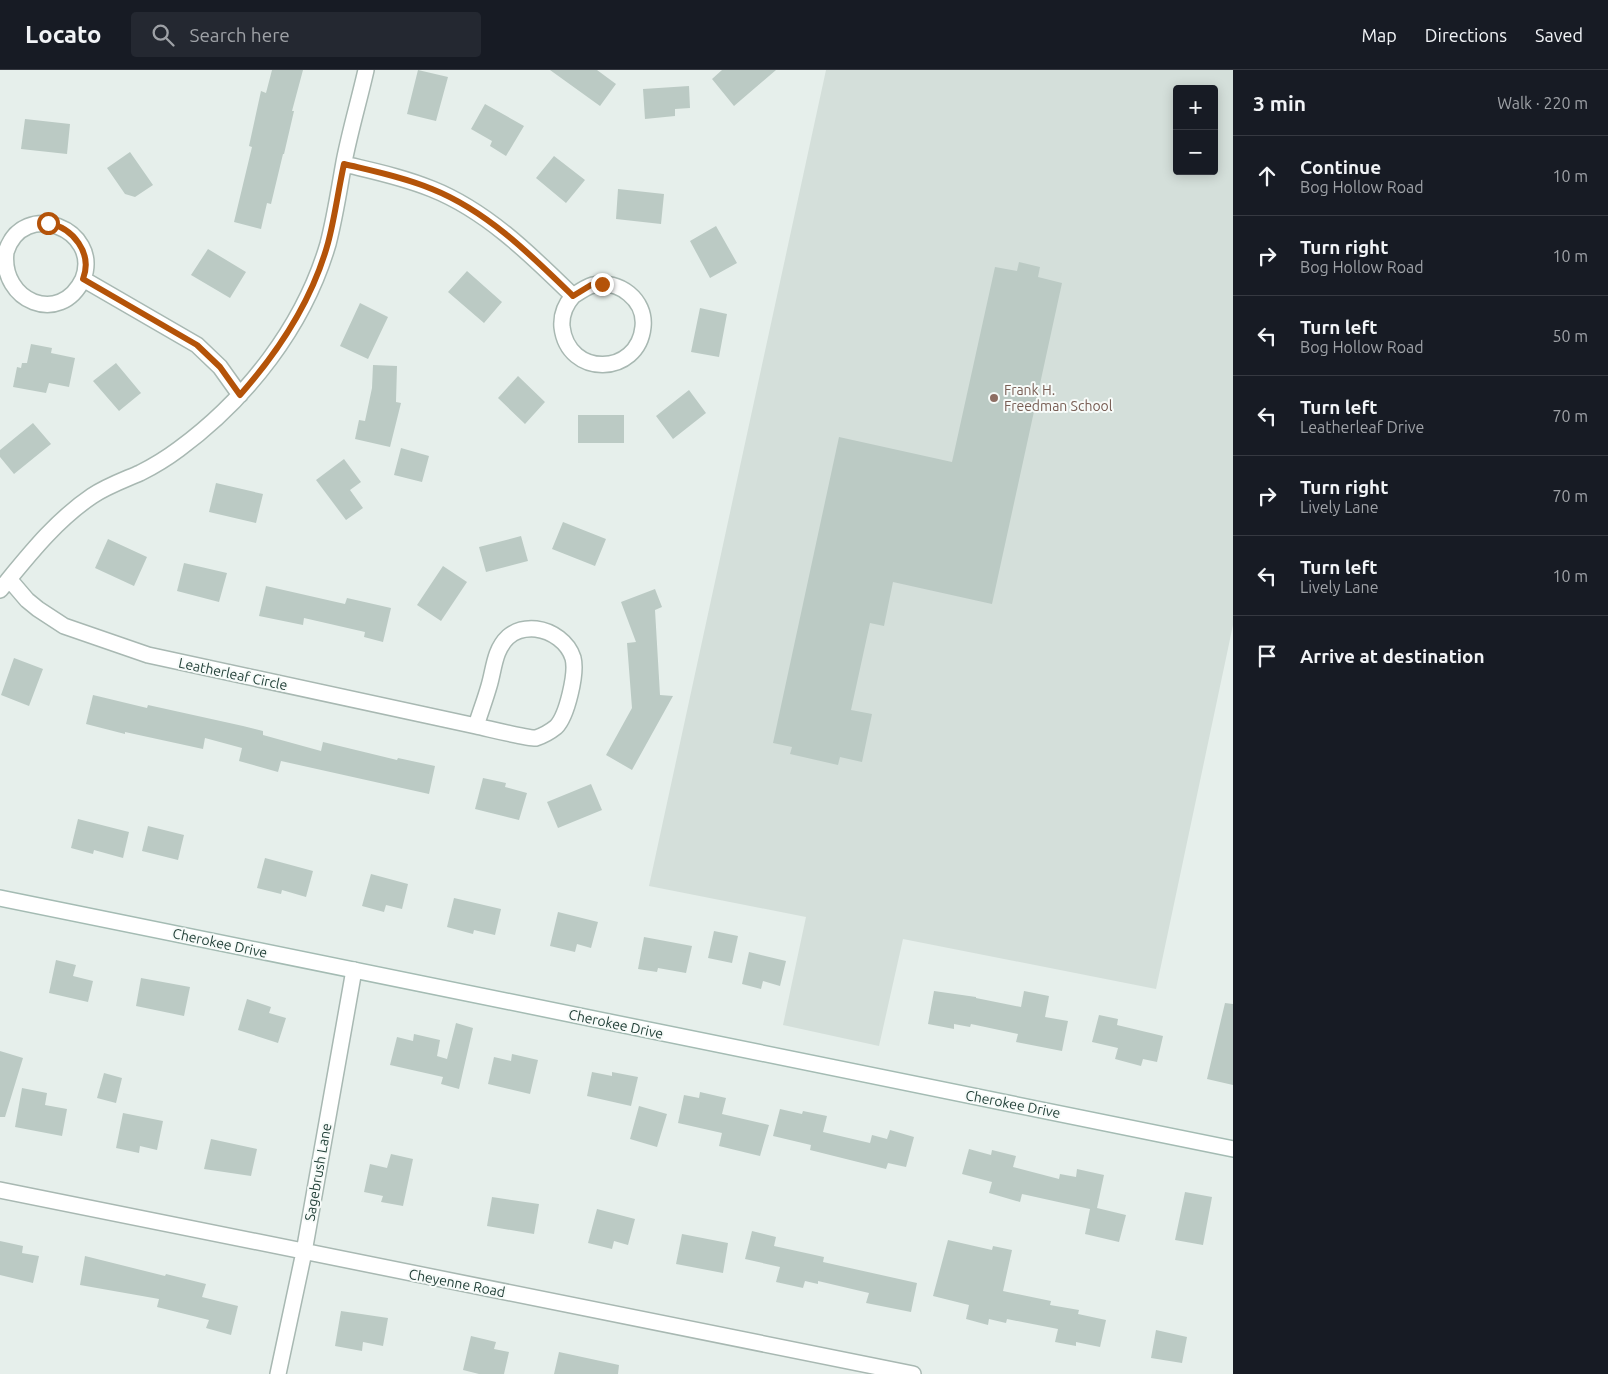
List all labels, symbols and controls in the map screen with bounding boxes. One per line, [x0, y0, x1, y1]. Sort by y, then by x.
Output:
search box [131, 12, 481, 57]
text: Locato [25, 21, 101, 48]
icon: search [149, 21, 177, 49]
text: Search here [189, 24, 290, 46]
text: Map [1361, 25, 1397, 45]
text: Directions [1425, 25, 1507, 45]
text: Saved [1535, 25, 1583, 45]
map controls [1173, 85, 1218, 175]
button: + [1173, 85, 1218, 130]
text: 3 min [1253, 91, 1306, 115]
text: Walk · 220 m [1497, 94, 1588, 112]
button: − [1173, 130, 1218, 175]
text: Continue [1300, 156, 1381, 178]
icon: ahead [1253, 162, 1281, 190]
text: 10 m [1552, 167, 1588, 185]
text: Bog Hollow Road [1300, 178, 1424, 196]
route start [37, 212, 60, 235]
text: Turn right [1300, 236, 1388, 258]
icon: right [1253, 242, 1281, 270]
text: 10 m [1552, 247, 1588, 265]
text: Bog Hollow Road [1300, 258, 1424, 276]
route end [591, 273, 614, 296]
text: Turn left [1300, 316, 1378, 338]
icon: left [1253, 322, 1281, 350]
text: 50 m [1552, 327, 1588, 345]
text: Bog Hollow Road [1300, 338, 1424, 356]
place label: Frank H. Freedman School [1004, 382, 1113, 414]
marker: Frank H. Freedman School [988, 392, 1000, 404]
text: Turn left [1300, 396, 1378, 418]
icon: left [1253, 402, 1281, 430]
text: 70 m [1552, 407, 1588, 425]
text: Leatherleaf Drive [1300, 418, 1424, 436]
text: Turn right [1300, 476, 1388, 498]
icon: right [1253, 482, 1281, 510]
text: 70 m [1552, 487, 1588, 505]
text: Lively Lane [1300, 498, 1379, 516]
text: Turn left [1300, 556, 1378, 578]
icon: left [1253, 562, 1281, 590]
text: 10 m [1552, 567, 1588, 585]
text: Lively Lane [1300, 578, 1379, 596]
icon: arrive [1253, 642, 1281, 670]
text: Arrive at destination [1300, 645, 1485, 667]
street label: Leatherleaf Circle [177, 655, 289, 693]
street label: Cherokee Drive [171, 925, 269, 961]
street label: Cherokee Drive [567, 1006, 665, 1042]
street label: Cherokee Drive [964, 1087, 1062, 1121]
street label: Sagebrush Lane [302, 1122, 334, 1222]
street label: Cheyenne Road [407, 1266, 507, 1300]

